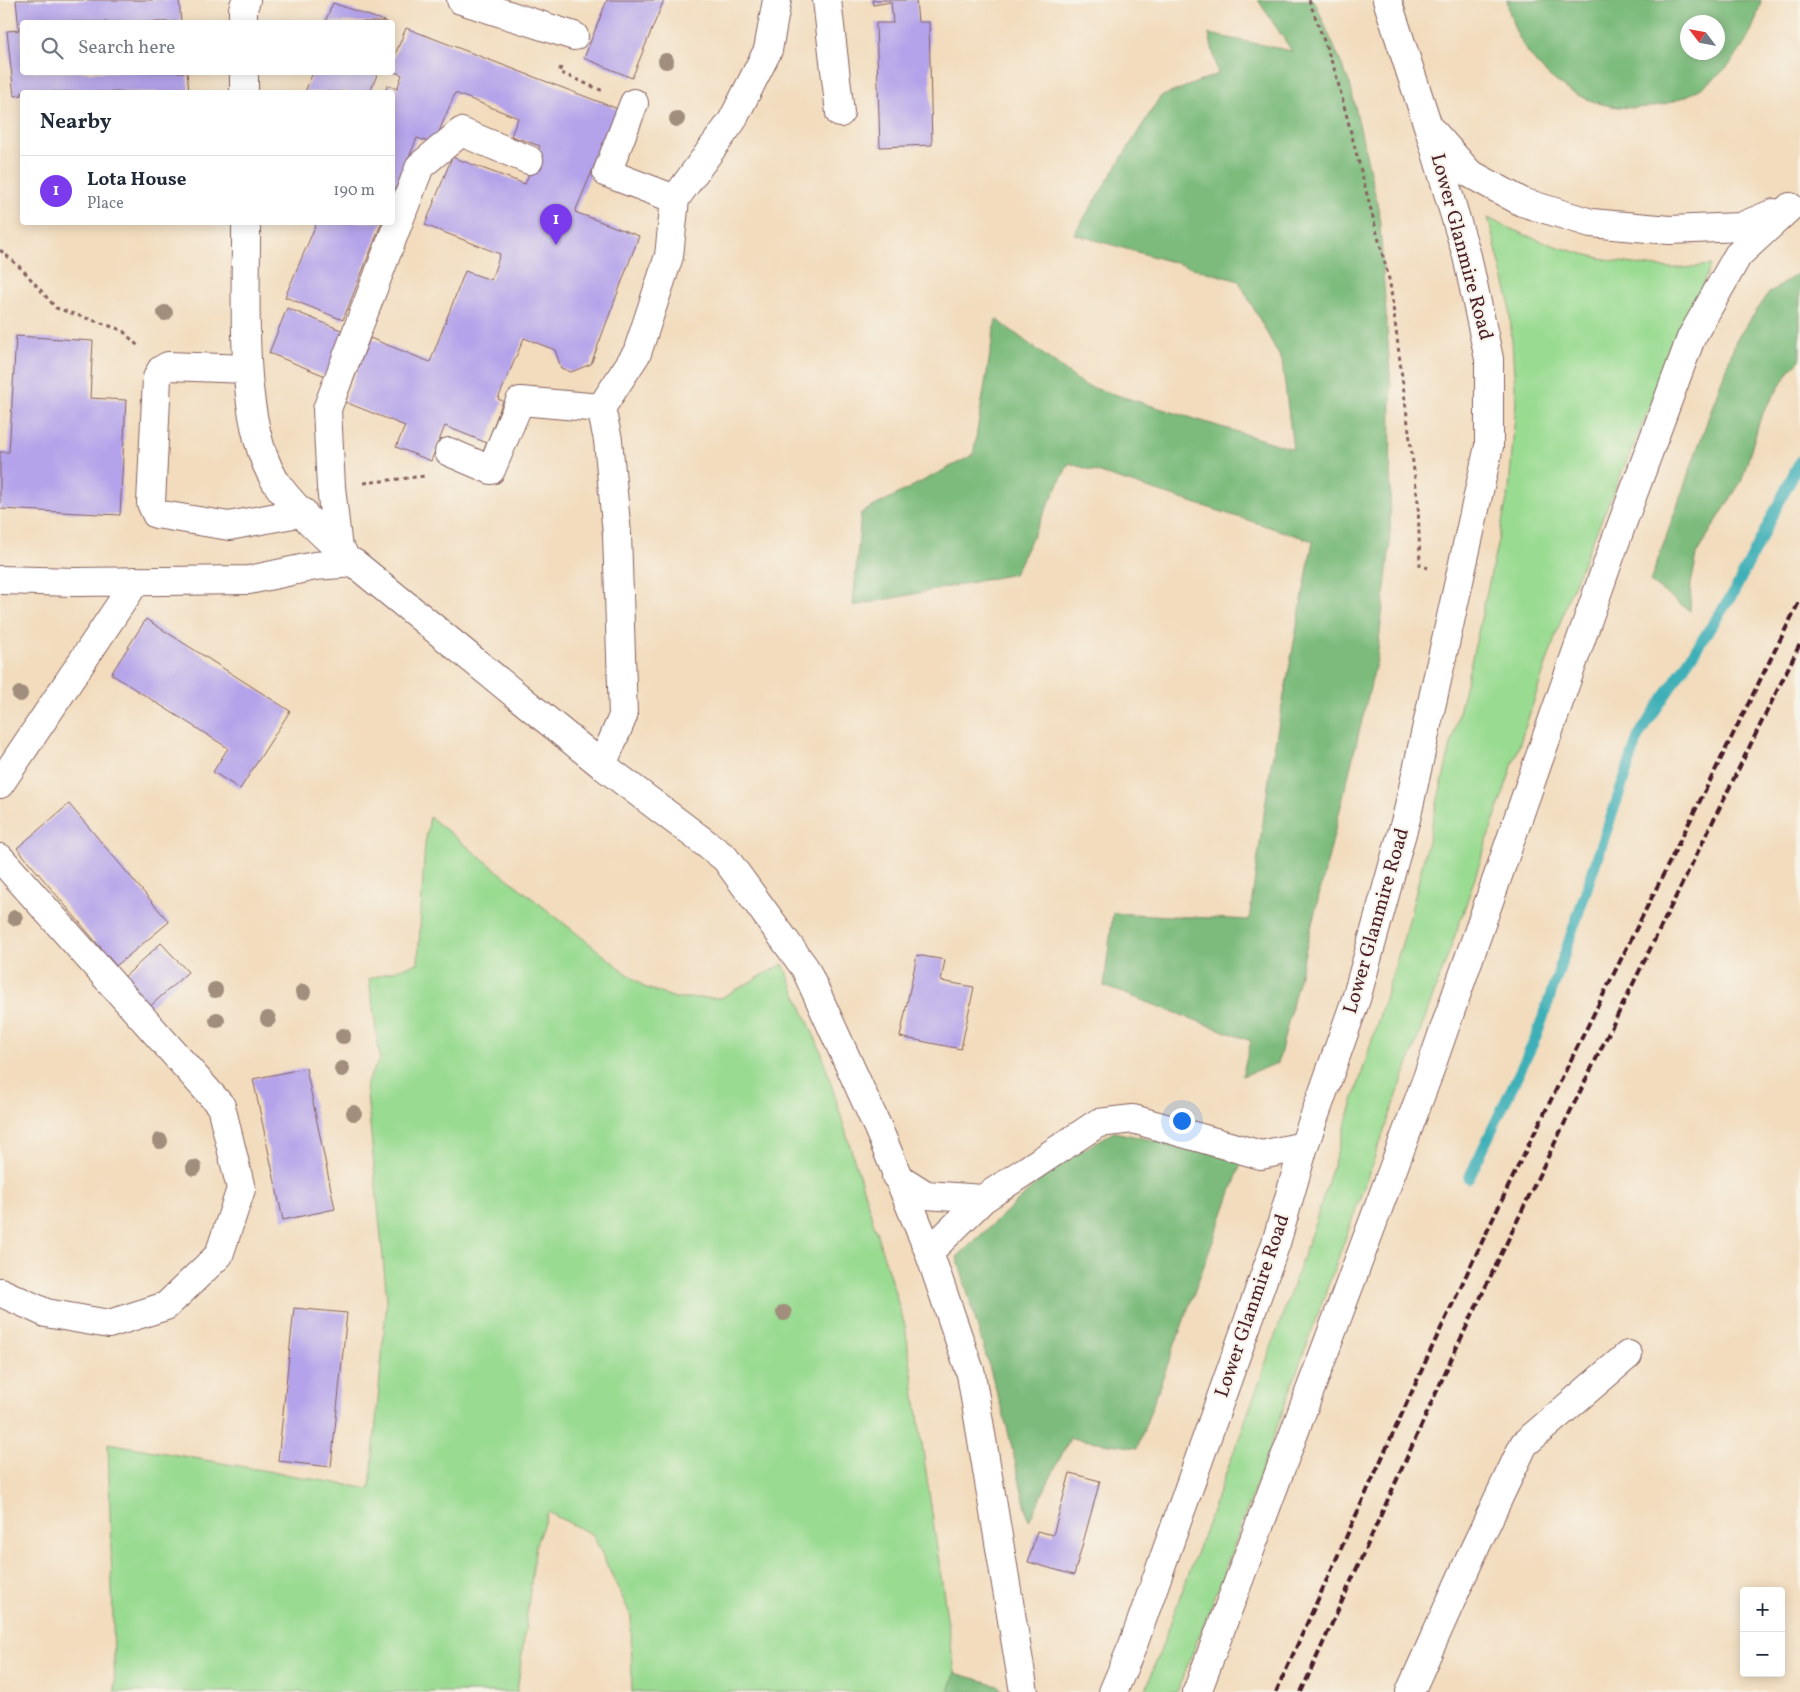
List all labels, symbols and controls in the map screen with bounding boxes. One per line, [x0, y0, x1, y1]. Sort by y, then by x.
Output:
north arrow [1680, 15, 1725, 60]
search box [20, 20, 395, 75]
icon: search [38, 34, 66, 62]
text: Search here [78, 35, 175, 61]
text: Nearby [40, 108, 111, 137]
street label: Lower Glanmire Road [1423, 151, 1499, 343]
text: Lota House [87, 167, 186, 193]
text: 1 [53, 180, 59, 202]
text: 190 m [333, 180, 375, 202]
text: Place [87, 193, 124, 215]
pin: 1 [540, 204, 572, 245]
street label: Lower Glanmire Road [1337, 825, 1417, 1017]
your location [1169, 1108, 1195, 1134]
street label: Lower Glanmire Road [1209, 1211, 1297, 1401]
map controls [1740, 1587, 1785, 1677]
button: + [1740, 1587, 1785, 1632]
button: − [1740, 1632, 1785, 1677]

